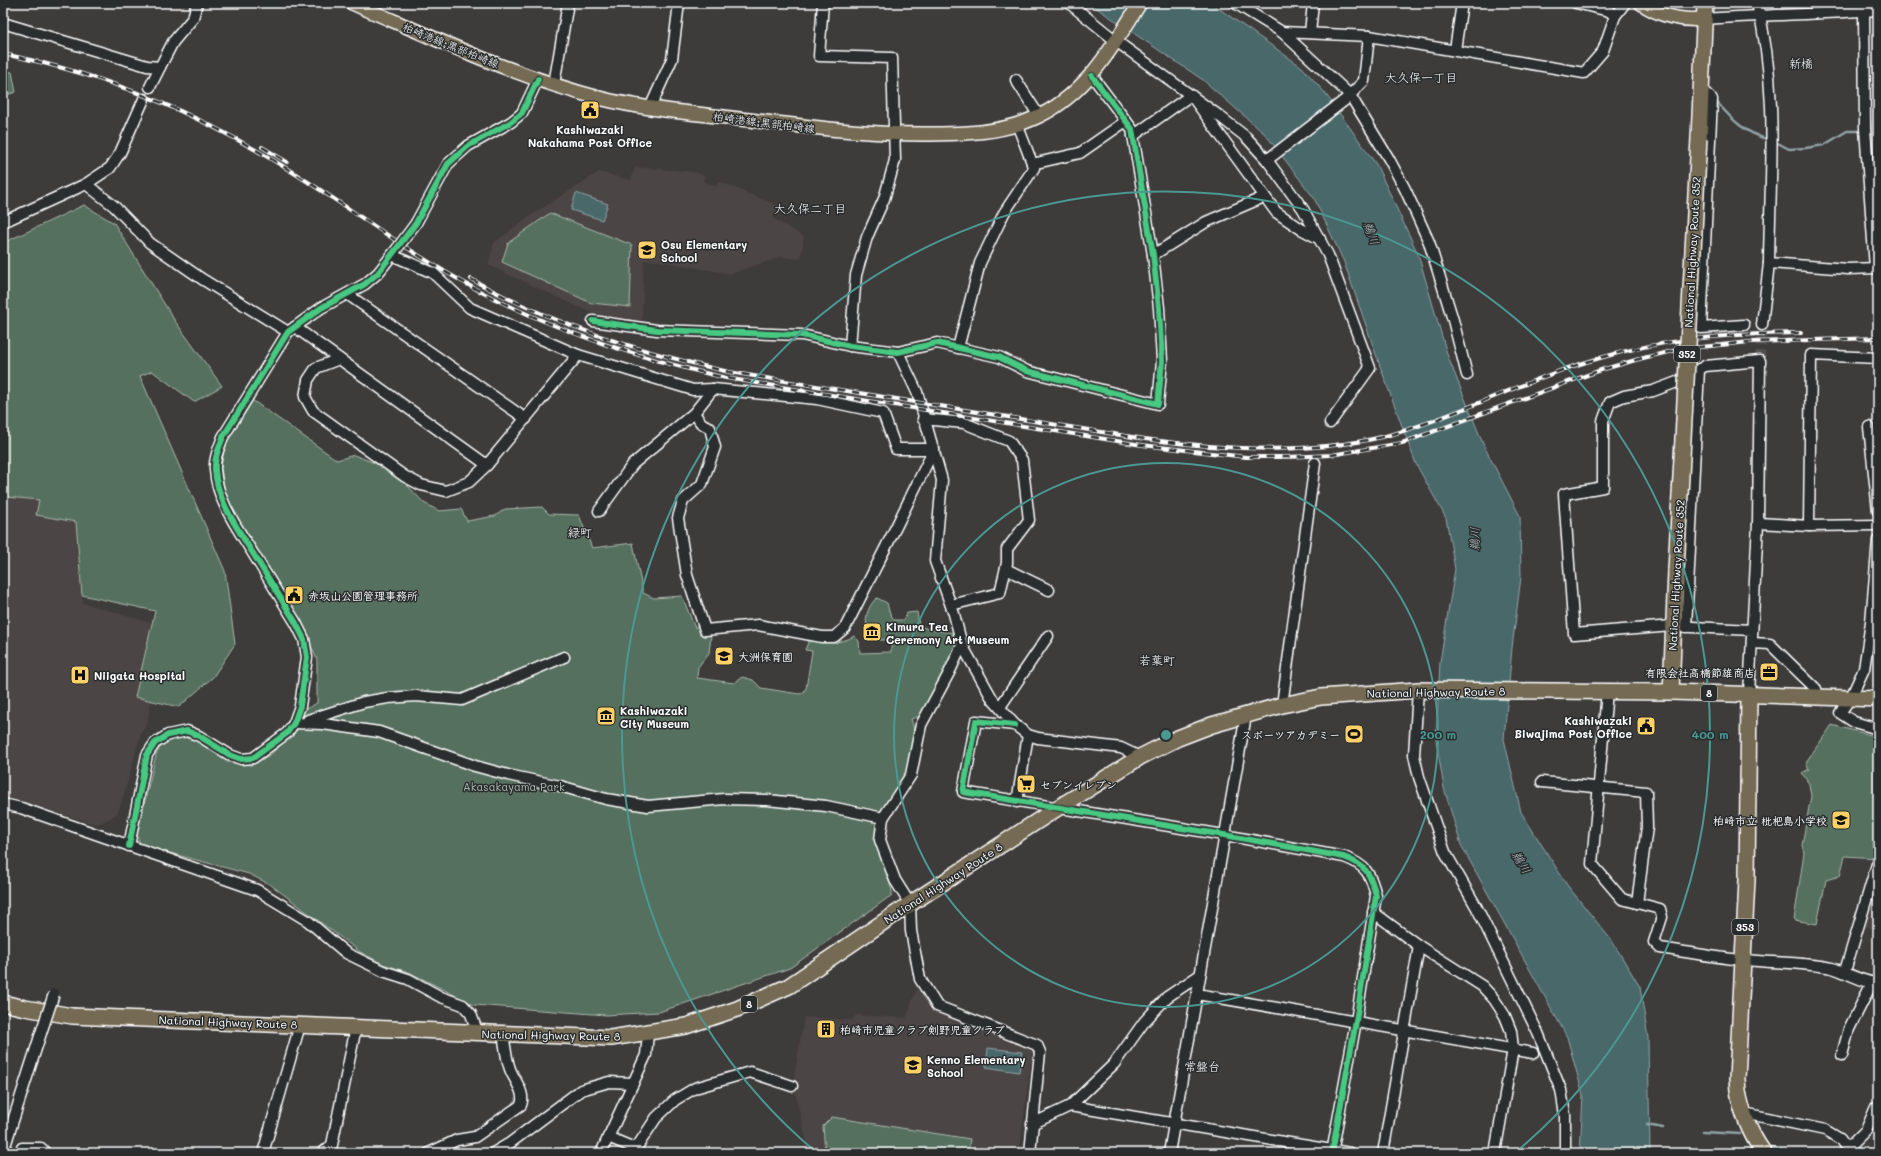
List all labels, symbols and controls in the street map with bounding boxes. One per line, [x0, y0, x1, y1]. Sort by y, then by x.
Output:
street label: 柏崎港線;黒部柏崎線 [401, 19, 501, 71]
district label: 新橋 [1789, 55, 1813, 71]
district label: 大久保一丁目 [1385, 69, 1457, 85]
public building icon: Kashiwazaki Nakahama Post Office [579, 99, 601, 121]
street label: 柏崎港線;黒部柏崎線 [712, 108, 816, 136]
place label: Kashiwazaki Nakahama Post Office [528, 122, 653, 150]
street label: National Highway Route 352 [1681, 176, 1703, 328]
district label: 大久保二丁目 [774, 200, 846, 216]
water label: 鵜川 [1360, 219, 1384, 247]
place label: Osu Elementary School [661, 237, 747, 265]
school or university icon: Osu Elementary School [636, 239, 658, 261]
road number: 352 [1674, 346, 1700, 362]
street label: National Highway Route 352 [1665, 499, 1687, 651]
district label: 緑町 [568, 524, 592, 540]
water label: 鵜川 [1466, 527, 1482, 551]
public building icon: 赤坂山公園管理事務所 [283, 584, 305, 606]
place label: 赤坂山公園管理事務所 [308, 588, 418, 603]
place label: Kimura Tea Ceremony Art Museum [886, 619, 1009, 647]
museum icon: Kimura Tea Ceremony Art Museum [861, 621, 883, 643]
school or university icon: 大洲保育園 [713, 645, 735, 667]
place label: 大洲保育園 [738, 649, 793, 664]
district label: 若葉町 [1139, 652, 1175, 668]
office icon: 有限会社高橋節雄商店 [1758, 661, 1780, 683]
hospital icon: Niigata Hospital [69, 664, 91, 686]
place label: 有限会社高橋節雄商店 [1645, 665, 1755, 680]
place label: Niigata Hospital [94, 668, 185, 683]
street label: National Highway Route 8 [1366, 683, 1506, 701]
road number: 8 [1701, 685, 1717, 701]
place label: Kashiwazaki City Museum [620, 703, 689, 731]
museum icon: Kashiwazaki City Museum [595, 705, 617, 727]
place label: Kashiwazaki Biwajima Post Office [1515, 713, 1632, 741]
public building icon: Kashiwazaki Biwajima Post Office [1635, 715, 1657, 737]
sports icon: スポーツアカデミー [1343, 723, 1365, 745]
text: 200 m [1420, 726, 1456, 742]
text: 400 m [1692, 726, 1728, 742]
place label: スポーツアカデミー [1241, 727, 1340, 742]
centre of rings [1159, 728, 1173, 742]
supermarket icon: セブンイレブン [1015, 773, 1037, 795]
place label: セブンイレブン [1040, 777, 1117, 792]
park label: Akasakayama Park [463, 779, 565, 794]
school or university icon: 柏崎市立 枇杷島小学校 [1830, 809, 1852, 831]
place label: 柏崎市立 枇杷島小学校 [1713, 813, 1827, 828]
street label: National Highway Route 8 [881, 839, 1006, 927]
water label: 鵜川 [1509, 848, 1535, 876]
road number: 353 [1732, 919, 1758, 935]
road number: 8 [741, 996, 757, 1012]
street label: National Highway Route 8 [158, 1012, 298, 1032]
building icon: 柏崎市児童クラブ剣野児童クラブ [815, 1018, 837, 1040]
place label: 柏崎市児童クラブ剣野児童クラブ [840, 1022, 1005, 1037]
street label: National Highway Route 8 [481, 1026, 621, 1044]
place label: Kenno Elementary School [927, 1052, 1026, 1080]
school or university icon: Kenno Elementary School [902, 1054, 924, 1076]
district label: 常盤台 [1184, 1058, 1220, 1074]

